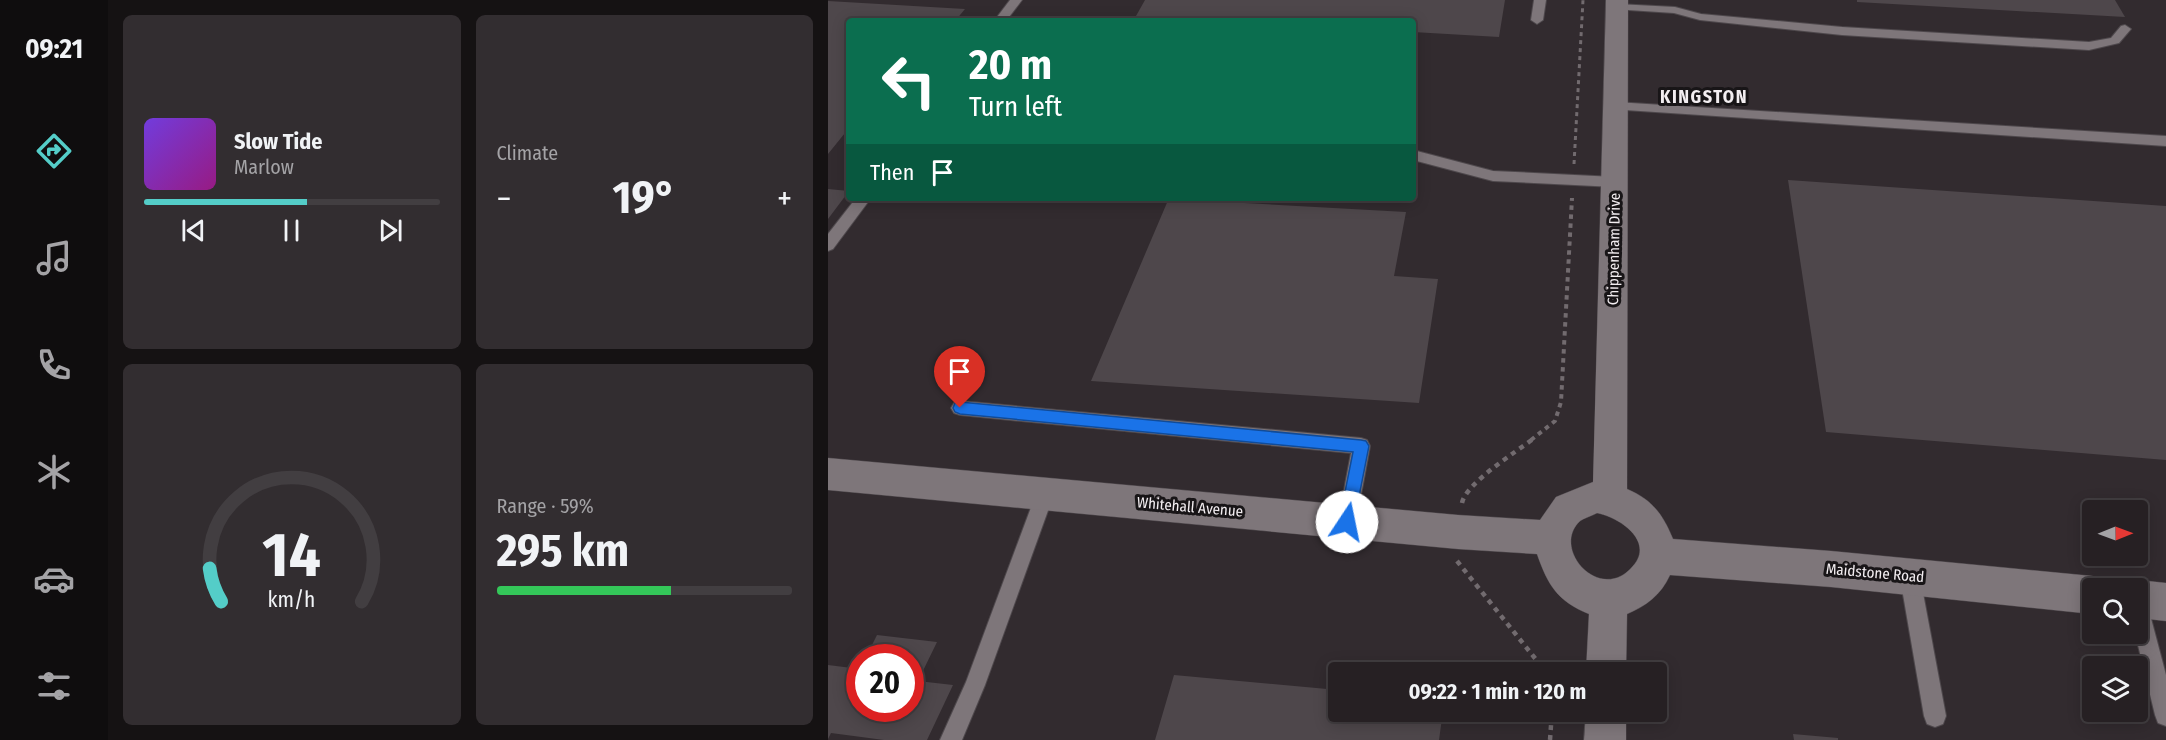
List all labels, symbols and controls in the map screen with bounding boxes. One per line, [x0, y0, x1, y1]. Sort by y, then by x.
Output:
text: 09:21 [25, 33, 83, 65]
text: 20 m [969, 40, 1052, 90]
icon: left [870, 42, 948, 120]
district label: KINGSTON [1660, 86, 1748, 108]
text: Turn left [969, 91, 1062, 123]
text: Slow Tide [234, 128, 322, 155]
icon: directions [33, 130, 75, 172]
text: Climate [497, 141, 558, 165]
text: Marlow [234, 155, 294, 179]
icon: arrive [926, 156, 959, 189]
text: Then [870, 159, 914, 186]
text: 19° [612, 171, 676, 225]
text: − [497, 179, 511, 219]
text: + [777, 179, 792, 219]
street label: Chippenham Drive [1604, 193, 1624, 305]
icon: previous [177, 214, 210, 247]
icon: pause [275, 214, 308, 247]
icon: next [374, 214, 407, 247]
icon: music [33, 237, 75, 279]
icon: phone [33, 344, 75, 386]
pin [934, 346, 985, 408]
icon: arrive [943, 355, 976, 388]
icon: climate [33, 451, 75, 493]
position arrow [1315, 490, 1379, 554]
street label: Whitehall Avenue [1136, 493, 1244, 521]
text: Range · 59% [497, 494, 594, 518]
north arrow [2082, 500, 2148, 566]
map controls [2082, 500, 2148, 722]
text: 14 [263, 518, 321, 593]
text: 295 km [497, 524, 629, 578]
icon: car [33, 558, 75, 600]
street label: Maidstone Road [1825, 560, 1925, 586]
button: search [2082, 578, 2148, 644]
text: km/h [268, 587, 316, 613]
speed limit sign: 20 [846, 644, 924, 722]
button: layers [2082, 656, 2148, 722]
icon: filters [33, 665, 75, 707]
text: 09:22 · 1 min · 120 m [1409, 678, 1586, 705]

